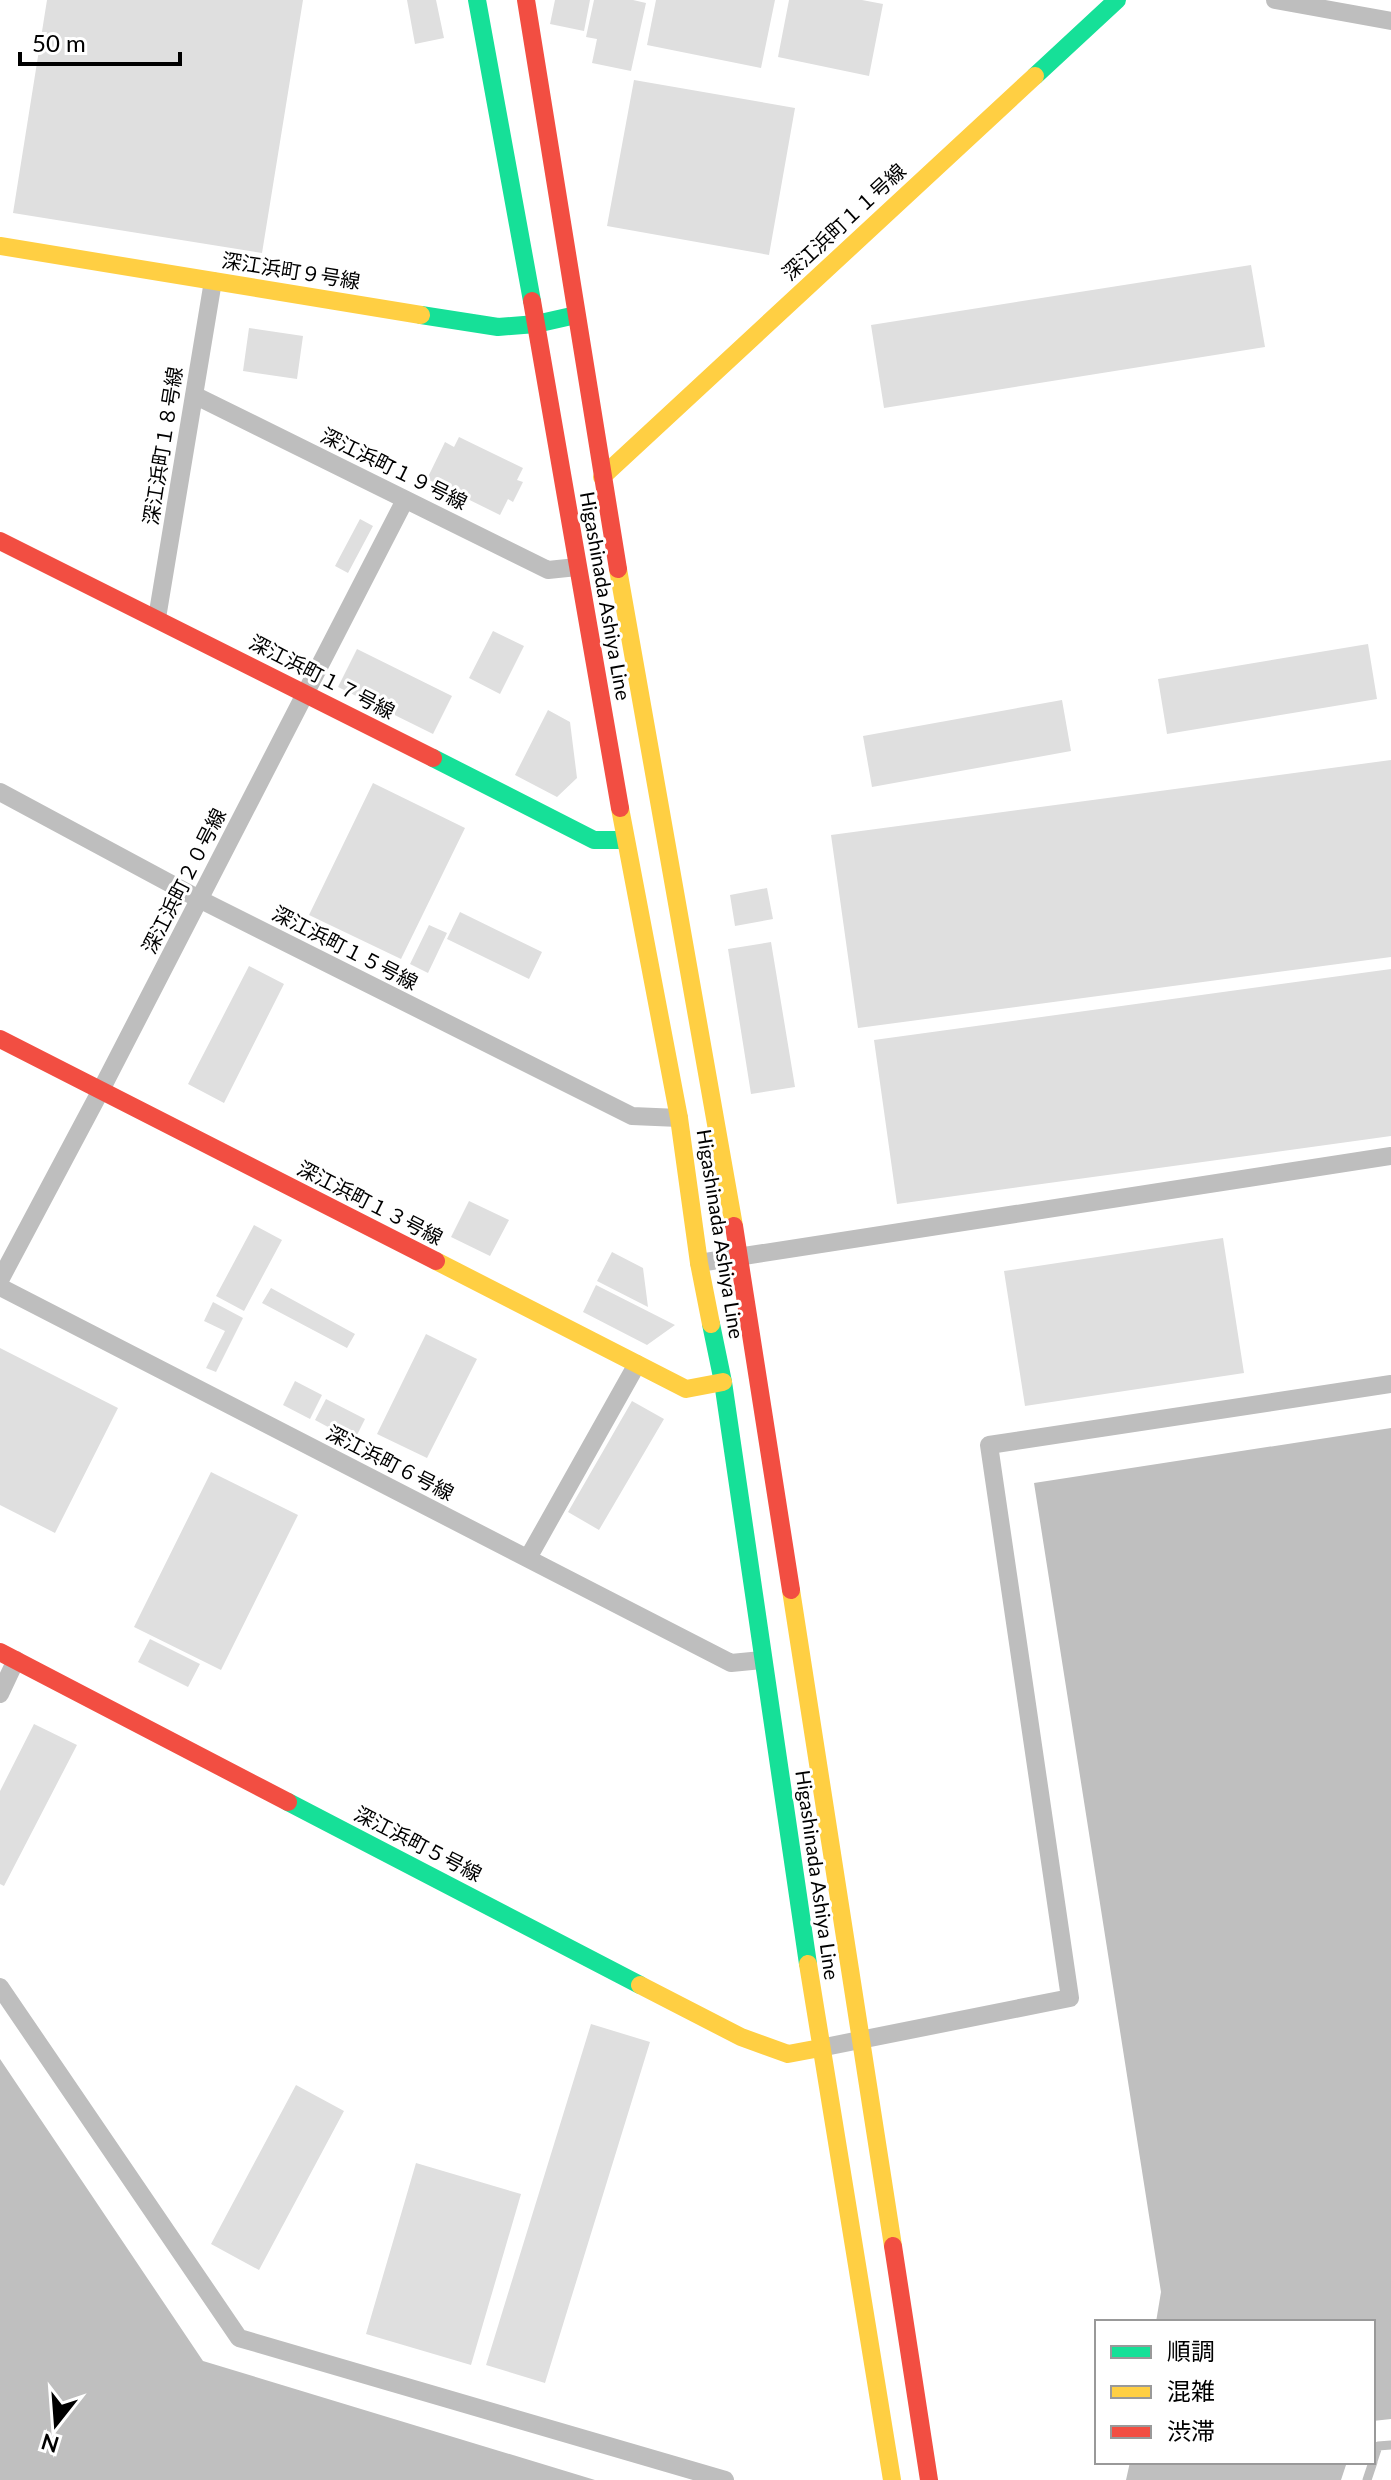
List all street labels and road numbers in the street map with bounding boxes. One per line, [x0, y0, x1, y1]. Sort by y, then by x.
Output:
street label: 深江浜町１１号線 [777, 158, 910, 285]
street label: 深江浜町９号線 [220, 247, 362, 293]
street label: 深江浜町１８号線 [138, 365, 186, 527]
street label: 深江浜町１９号線 [317, 422, 472, 514]
street label: Higashinada Ashiya Line [576, 489, 636, 702]
street label: 深江浜町１７号線 [246, 629, 399, 723]
street label: 深江浜町２０号線 [136, 804, 230, 957]
street label: 深江浜町１５号線 [269, 900, 422, 994]
street label: Higashinada Ashiya Line [693, 1127, 749, 1340]
street label: 深江浜町１３号線 [294, 1155, 447, 1249]
street label: 深江浜町６号線 [323, 1420, 458, 1505]
street label: Higashinada Ashiya Line [791, 1768, 845, 1981]
street label: 深江浜町５号線 [351, 1801, 486, 1886]

